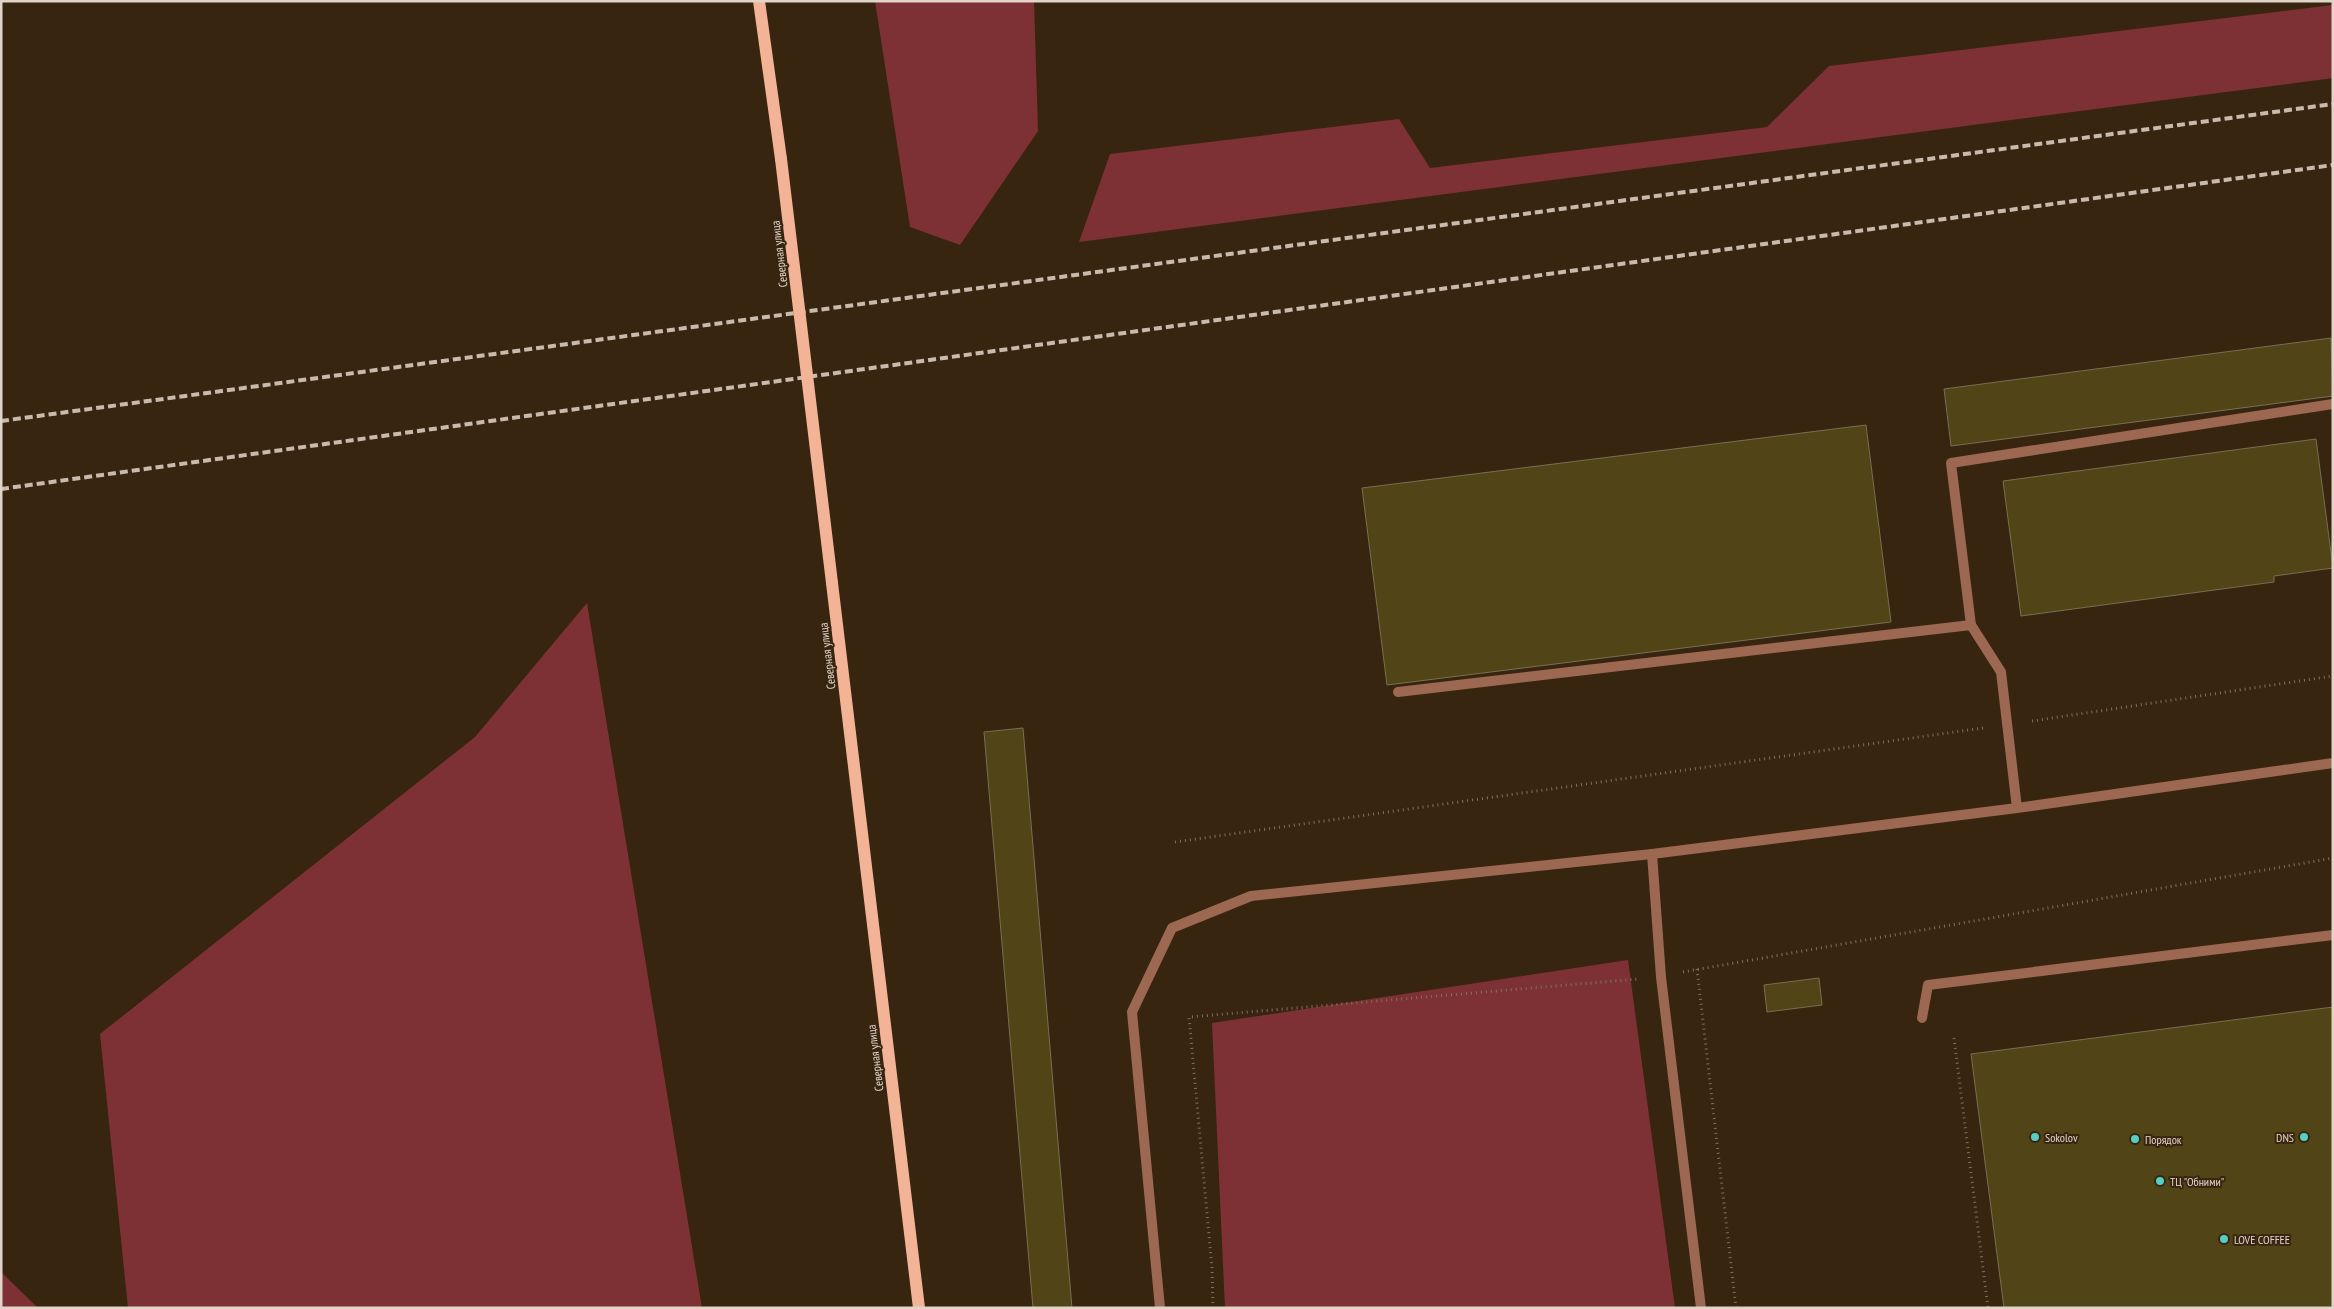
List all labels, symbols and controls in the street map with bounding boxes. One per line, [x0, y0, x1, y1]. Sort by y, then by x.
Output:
street label: Северная улица [767, 220, 791, 288]
street label: Северная улица [815, 622, 839, 690]
street label: Северная улица [863, 1024, 887, 1092]
place label: Sokolov [2045, 1130, 2078, 1145]
place label: DNS [2276, 1130, 2294, 1145]
marker: Sokolov [2029, 1131, 2041, 1143]
marker: DNS [2298, 1131, 2310, 1143]
place label: Порядок [2145, 1132, 2182, 1147]
marker: Порядок [2129, 1133, 2141, 1145]
place label: ТЦ "Обними" [2170, 1174, 2224, 1189]
marker: ТЦ "Обними" [2154, 1175, 2166, 1187]
place label: LOVE COFFEE [2234, 1232, 2290, 1247]
marker: LOVE COFFEE [2218, 1233, 2230, 1245]

